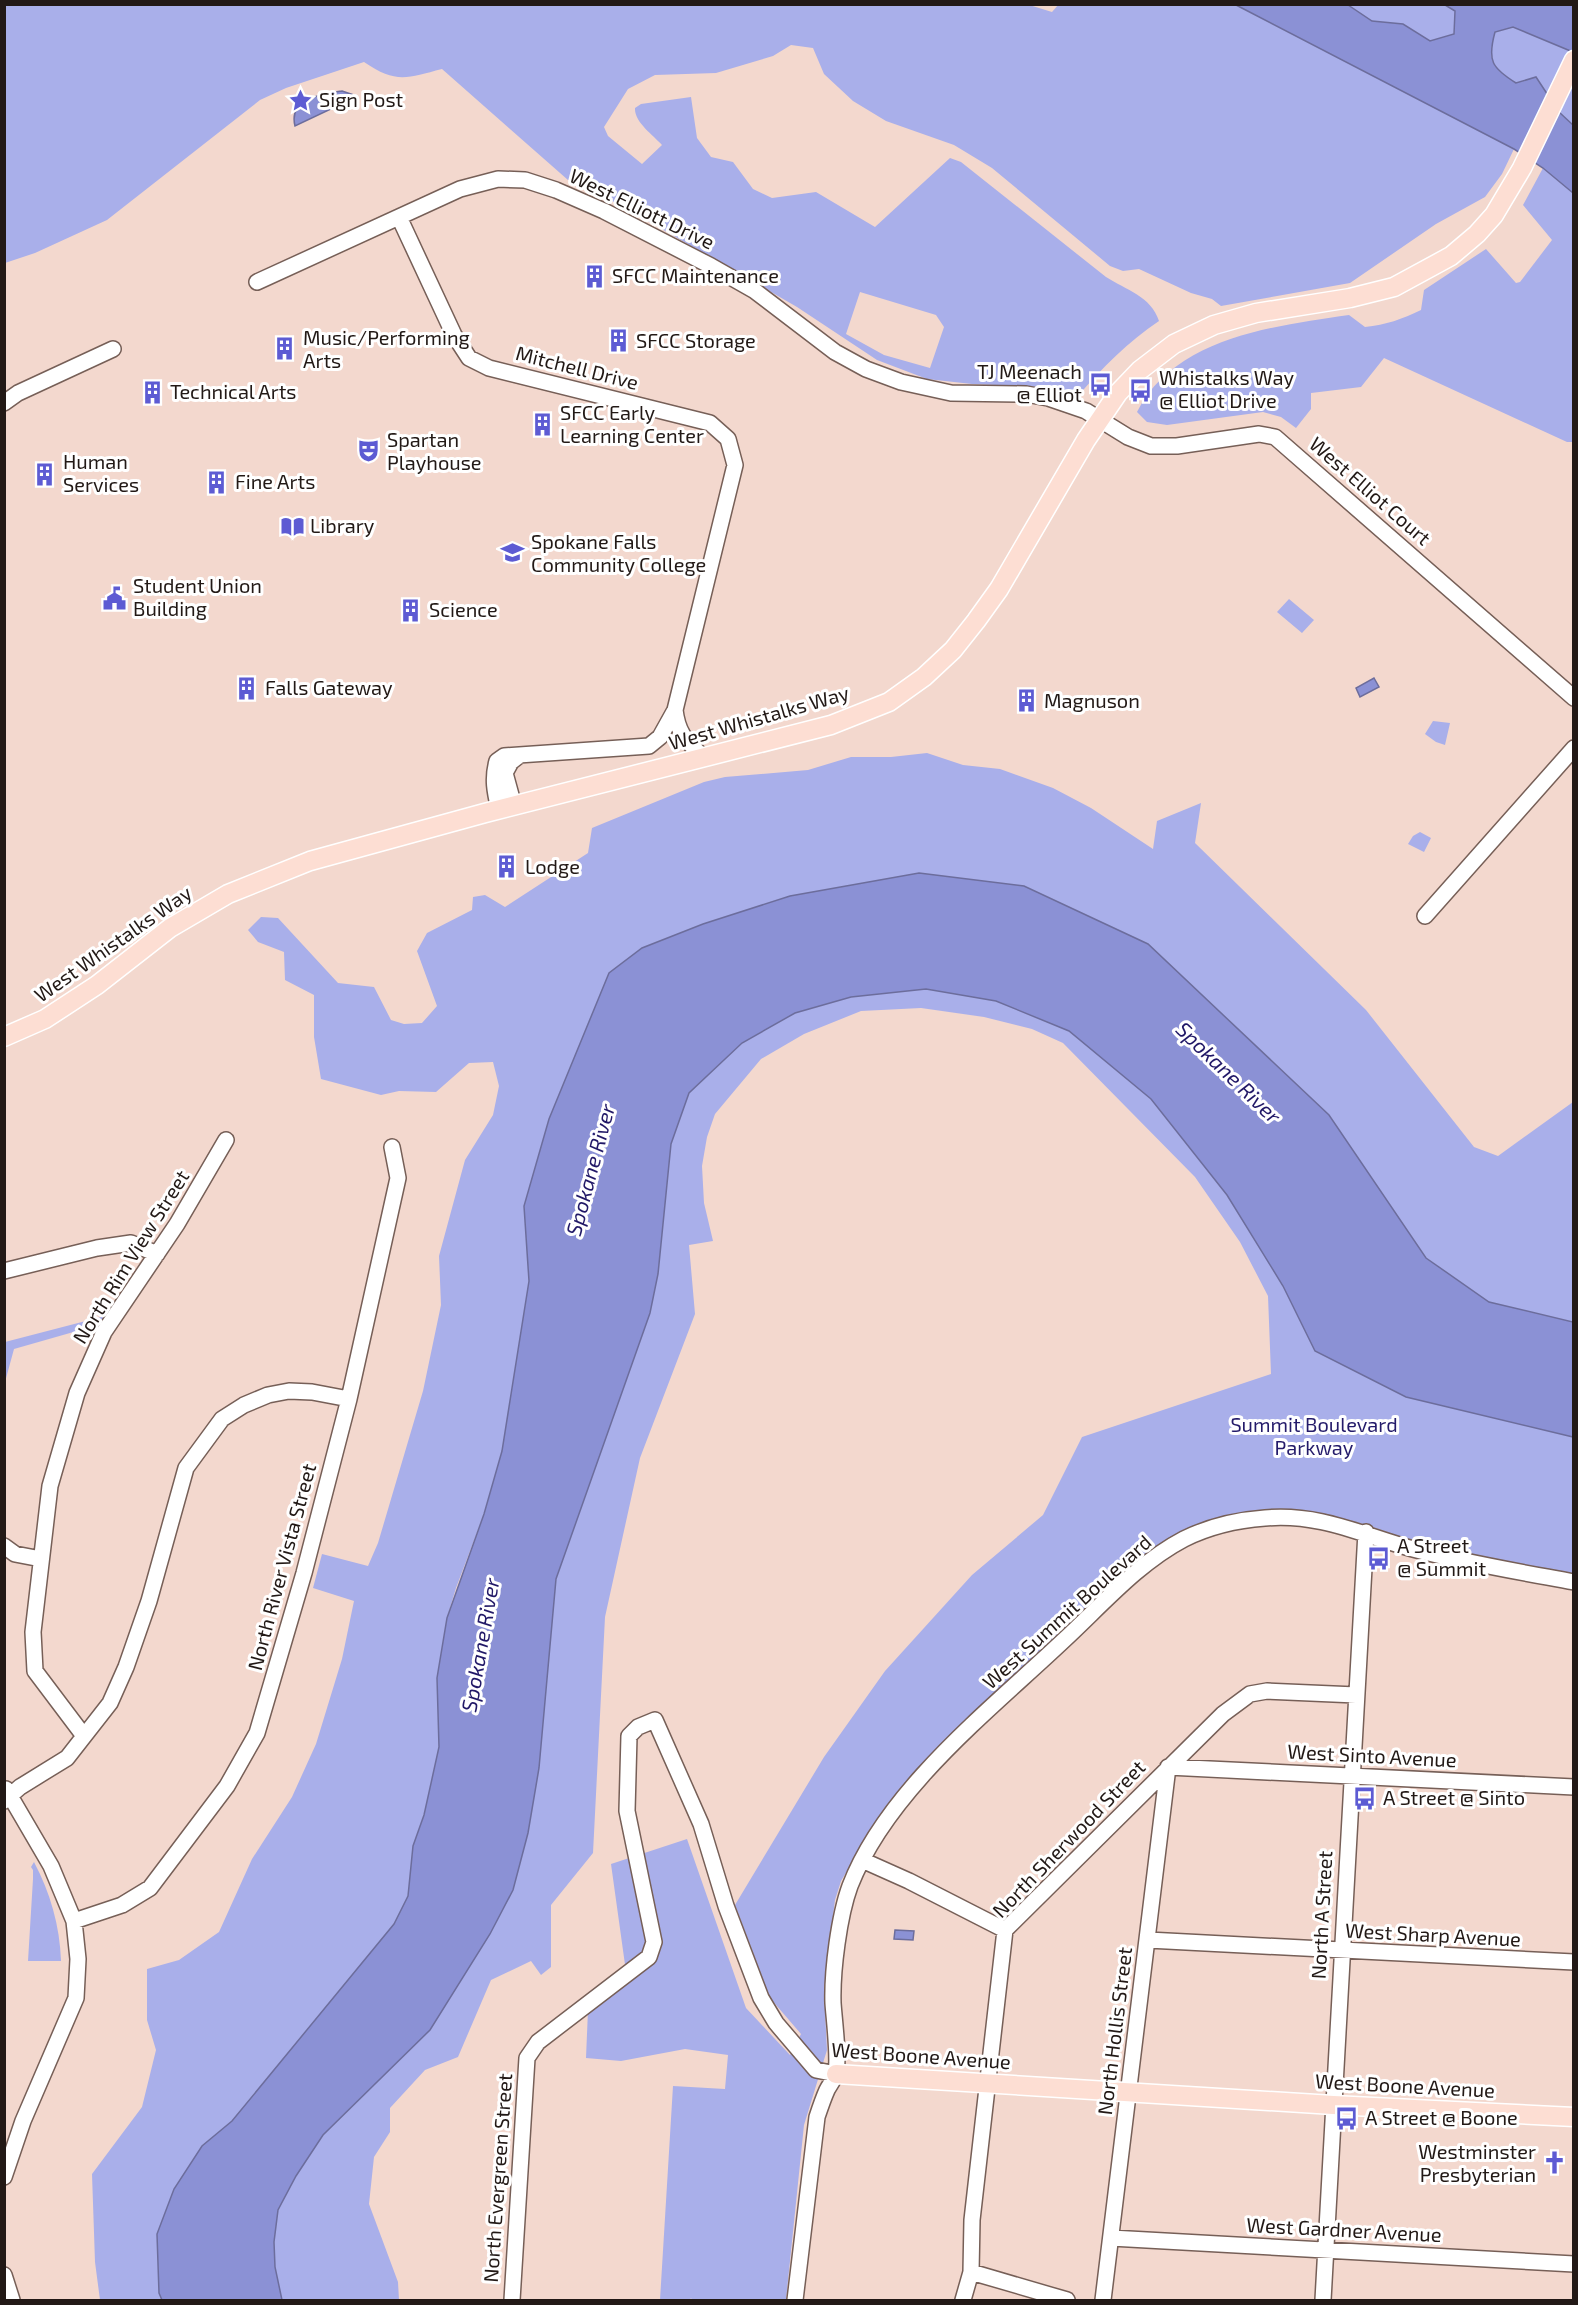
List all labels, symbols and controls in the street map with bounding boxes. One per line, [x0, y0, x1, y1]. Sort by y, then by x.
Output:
place icon: Sign Post [288, 87, 314, 113]
place label: Sign Post [319, 87, 404, 111]
street label: West Elliott Drive [566, 163, 719, 254]
building icon: SFCC Maintenance [581, 263, 607, 289]
place label: SFCC Maintenance [612, 263, 779, 287]
place label: Music/Performing Arts [303, 325, 470, 372]
building icon: SFCC Storage [605, 328, 631, 354]
place label: SFCC Storage [636, 328, 756, 352]
building icon: Music/Performing Arts [272, 336, 298, 362]
street label: Mitchell Drive [513, 340, 641, 394]
place label: TJ Meenach @ Elliot [977, 359, 1082, 406]
place label: Whistalks Way @ Elliot Drive [1159, 365, 1294, 412]
bus stop icon: TJ Meenach @ Elliot [1087, 371, 1113, 397]
bus stop icon: Whistalks Way @ Elliot Drive [1128, 377, 1154, 403]
building icon: Technical Arts [139, 379, 165, 405]
place label: Technical Arts [170, 379, 297, 403]
place label: SFCC Early Learning Center [560, 400, 704, 447]
building icon: SFCC Early Learning Center [529, 412, 555, 438]
place label: Spartan Playhouse [387, 427, 482, 474]
street label: West Elliot Court [1305, 431, 1436, 550]
theatre icon: Spartan Playhouse [356, 438, 382, 464]
place label: Human Services [63, 449, 139, 496]
building icon: Human Services [32, 461, 58, 487]
building icon: Fine Arts [204, 469, 230, 495]
place label: Fine Arts [235, 469, 315, 493]
library icon: Library [279, 513, 305, 539]
place label: Library [310, 513, 375, 537]
place label: Spokane Falls Community College [531, 529, 706, 576]
school or university icon: Spokane Falls Community College [500, 540, 526, 566]
place label: Student Union Building [133, 573, 262, 620]
public building icon: Student Union Building [102, 585, 128, 611]
building icon: Science [398, 597, 424, 623]
place label: Science [429, 597, 498, 621]
building icon: Falls Gateway [234, 675, 260, 701]
place label: Falls Gateway [265, 675, 393, 699]
street label: West Whistalks Way [666, 680, 852, 754]
building icon: Magnuson [1013, 688, 1039, 714]
place label: Magnuson [1044, 688, 1140, 712]
building icon: Lodge [494, 854, 520, 880]
place label: Lodge [525, 854, 580, 878]
street label: West Whistalks Way [29, 880, 196, 1006]
water label: Spokane River [1172, 1016, 1287, 1128]
water label: Spokane River [560, 1100, 619, 1238]
street label: North Rim View Street [67, 1165, 194, 1348]
park label: Summit Boulevard Parkway [1230, 1412, 1398, 1459]
street label: North River Vista Street [242, 1460, 320, 1673]
street label: West Summit Boulevard [977, 1529, 1156, 1693]
place label: A Street @ Summit [1397, 1533, 1486, 1580]
bus stop icon: A Street @ Summit [1366, 1545, 1392, 1571]
water label: Spokane River [455, 1575, 504, 1714]
street label: West Sinto Avenue [1287, 1739, 1457, 1771]
street label: North Sherwood Street [987, 1754, 1150, 1922]
bus stop icon: A Street @ Sinto [1352, 1785, 1378, 1811]
place label: A Street @ Sinto [1383, 1785, 1525, 1809]
street label: North A Street [1306, 1850, 1336, 1980]
street label: West Sharp Avenue [1345, 1917, 1522, 1951]
street label: North Hollis Street [1092, 1945, 1136, 2116]
street label: West Boone Avenue [830, 2037, 1012, 2073]
street label: West Boone Avenue [1315, 2068, 1496, 2102]
street label: North Evergreen Street [478, 2072, 516, 2283]
bus stop icon: A Street @ Boone [1334, 2105, 1360, 2131]
place label: A Street @ Boone [1365, 2105, 1518, 2129]
place label: Westminster Presbyterian [1418, 2139, 1536, 2186]
church icon: Westminster Presbyterian [1541, 2150, 1567, 2176]
street label: West Gardner Avenue [1246, 2212, 1442, 2246]

